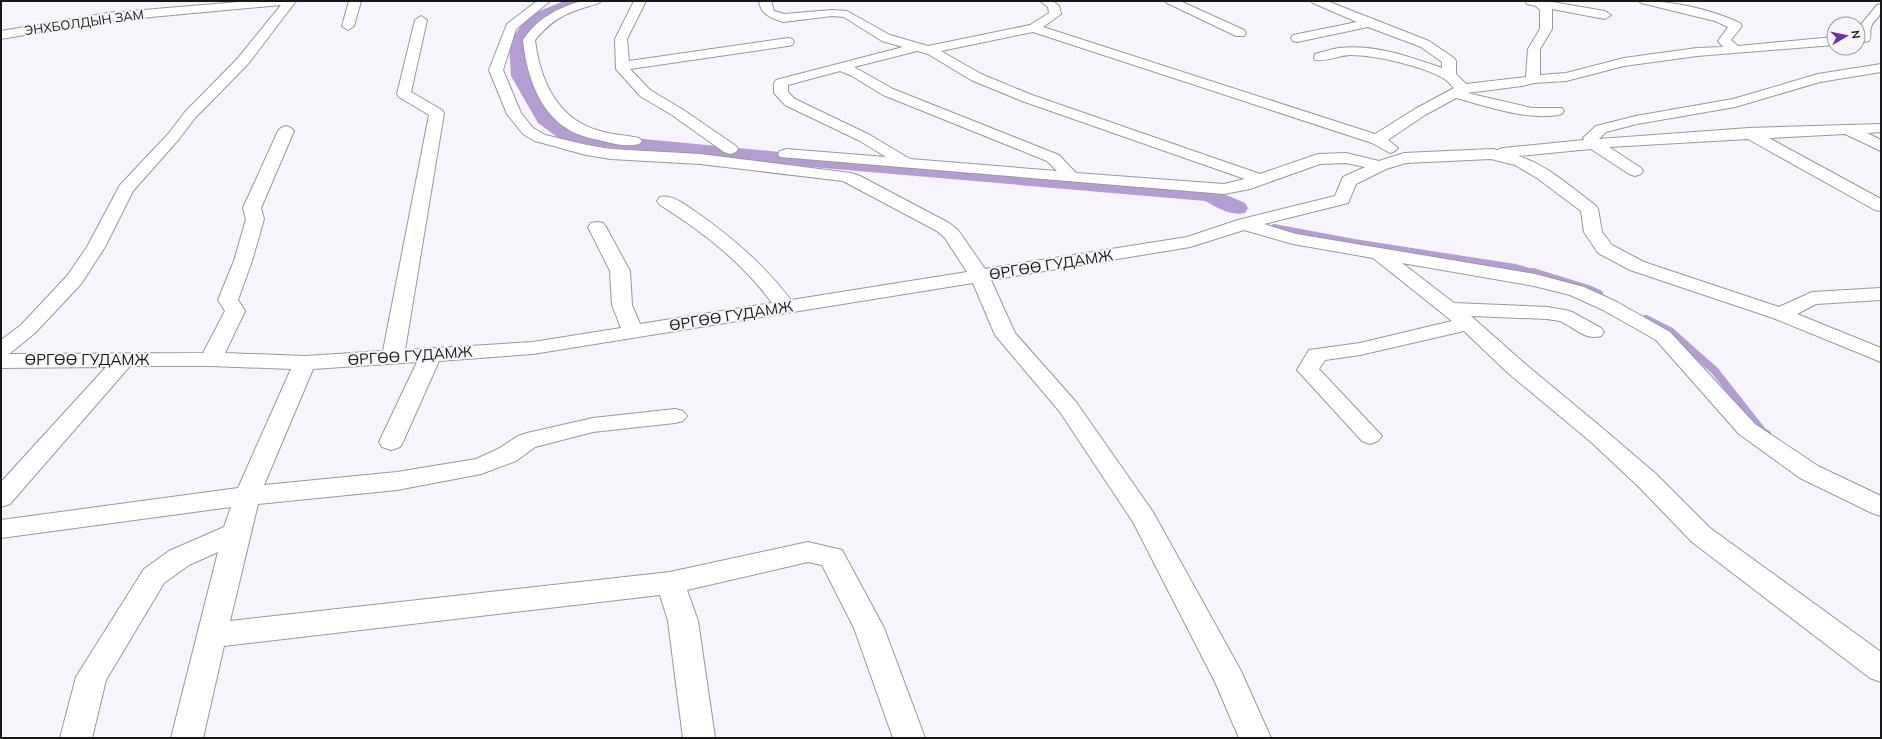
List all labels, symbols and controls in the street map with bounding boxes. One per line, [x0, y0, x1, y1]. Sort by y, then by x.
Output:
street label: ЭНХБОЛДЫН ЗАМ [23, 6, 145, 38]
north arrow [1826, 16, 1866, 56]
text: N [1848, 29, 1863, 40]
street label: ӨРГӨӨ ГУДАМЖ [988, 245, 1114, 284]
street label: ӨРГӨӨ ГУДАМЖ [668, 296, 794, 335]
street label: ӨРГӨӨ ГУДАМЖ [347, 342, 473, 369]
street label: ӨРГӨӨ ГУДАМЖ [25, 350, 149, 369]

